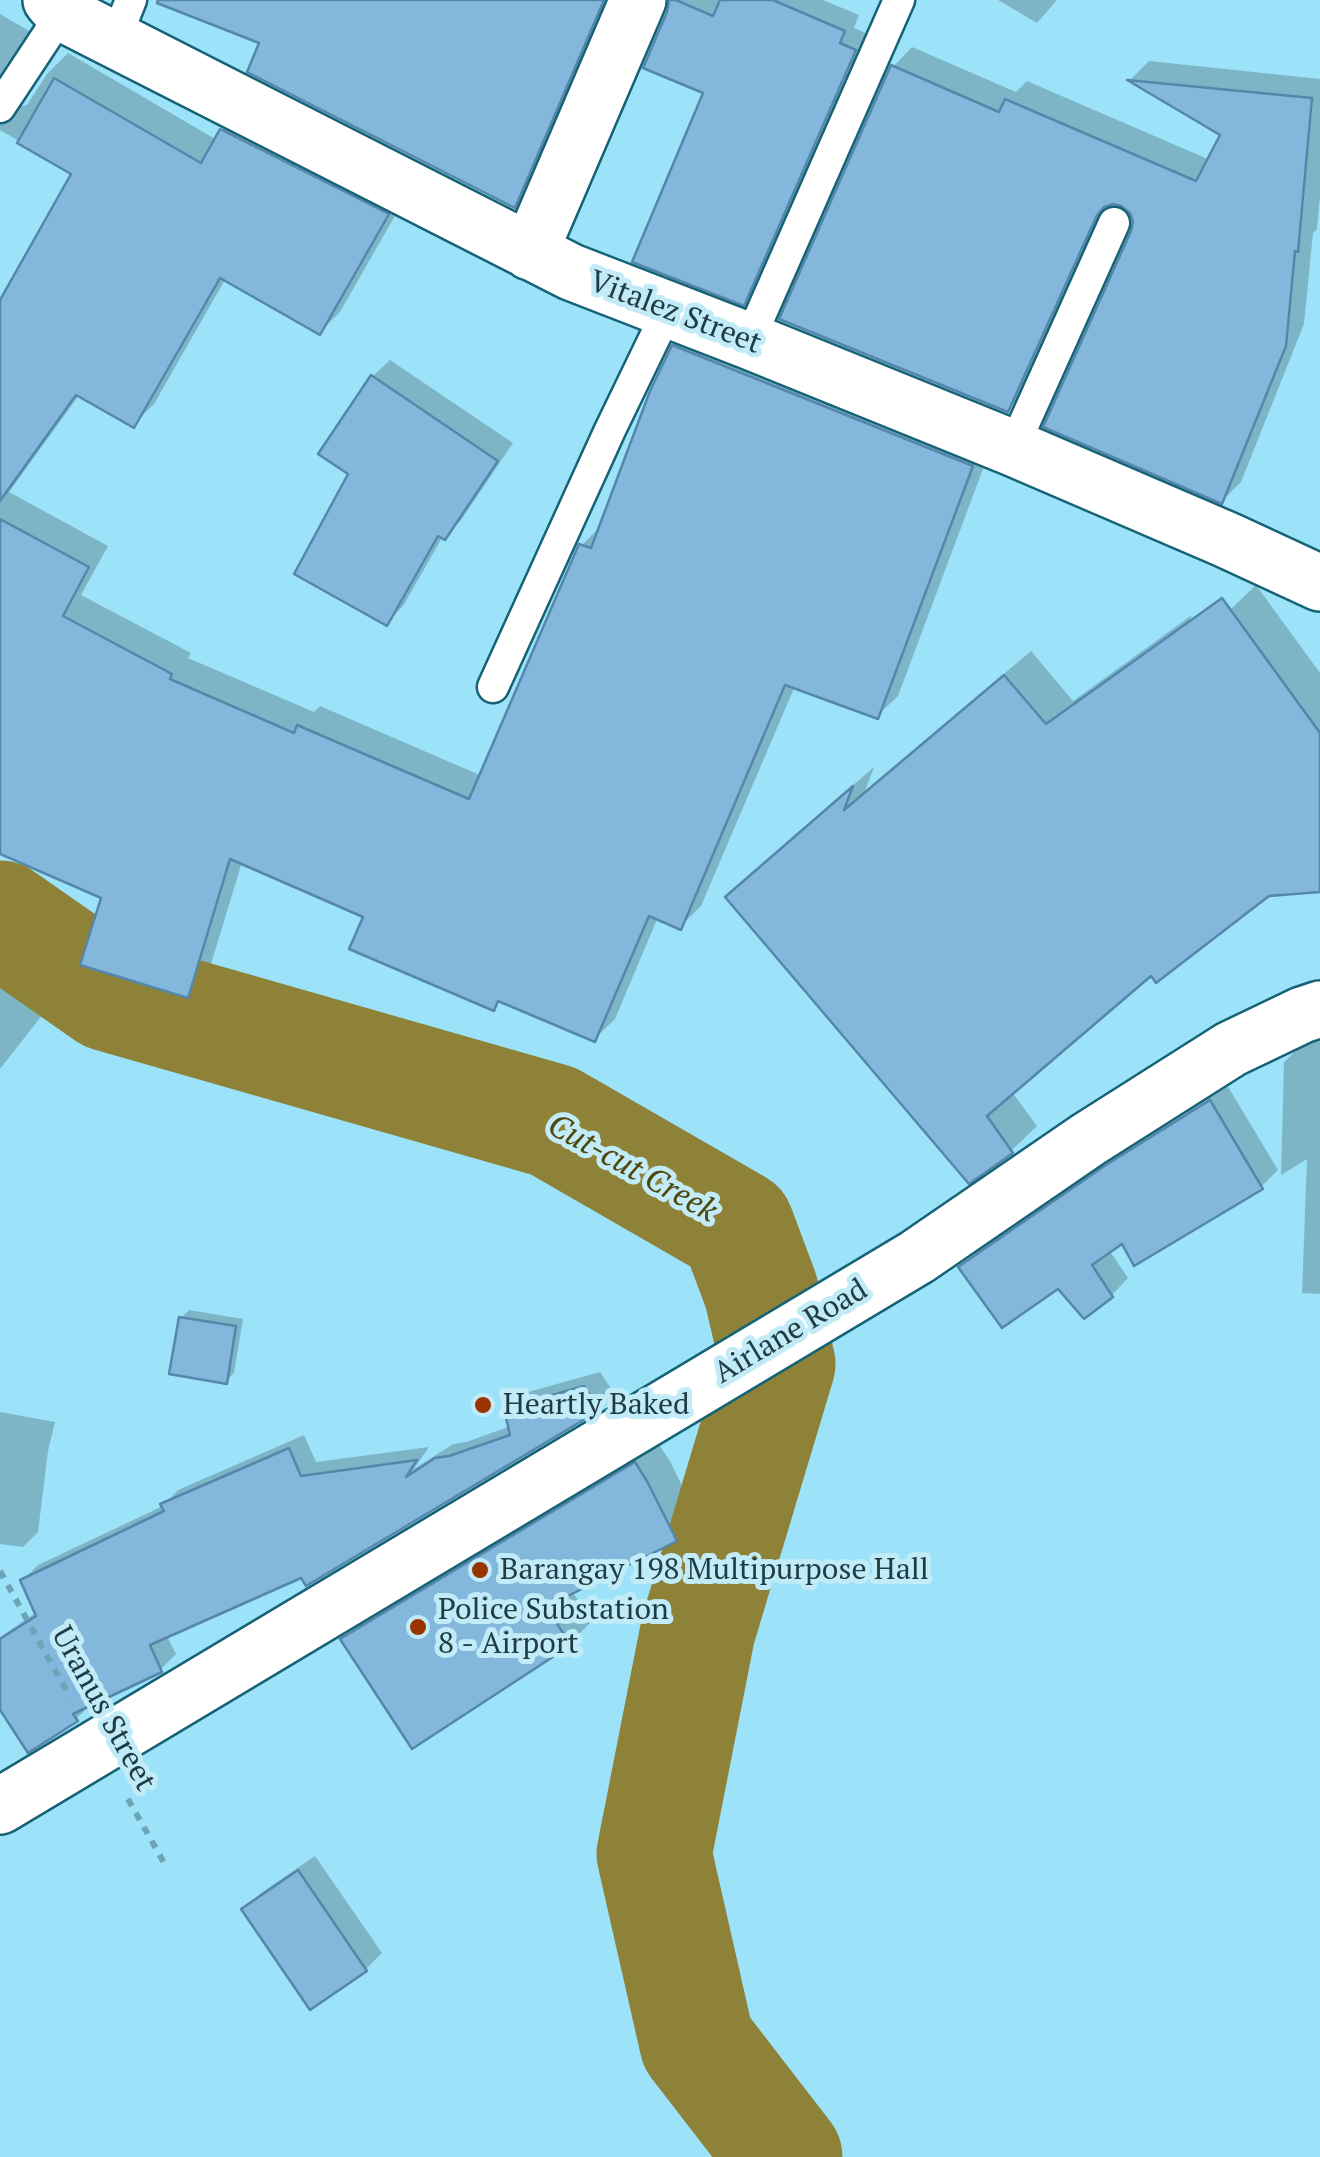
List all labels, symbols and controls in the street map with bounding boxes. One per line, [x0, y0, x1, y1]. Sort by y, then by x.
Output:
street label: Vitalez Street [584, 264, 766, 362]
water label: Cut-cut Creek [541, 1107, 723, 1231]
street label: Airlane Road [708, 1272, 874, 1392]
place label: Heartly Baked [503, 1387, 690, 1423]
marker: Heartly Baked [472, 1394, 494, 1416]
place label: Barangay 198 Multipurpose Hall [500, 1552, 929, 1588]
marker: Barangay 198 Multipurpose Hall [469, 1559, 491, 1581]
place label: Police Substation 8 - Airport [438, 1592, 669, 1662]
marker: Police Substation 8 - Airport [407, 1616, 429, 1638]
street label: Uranus Street [43, 1621, 163, 1797]

